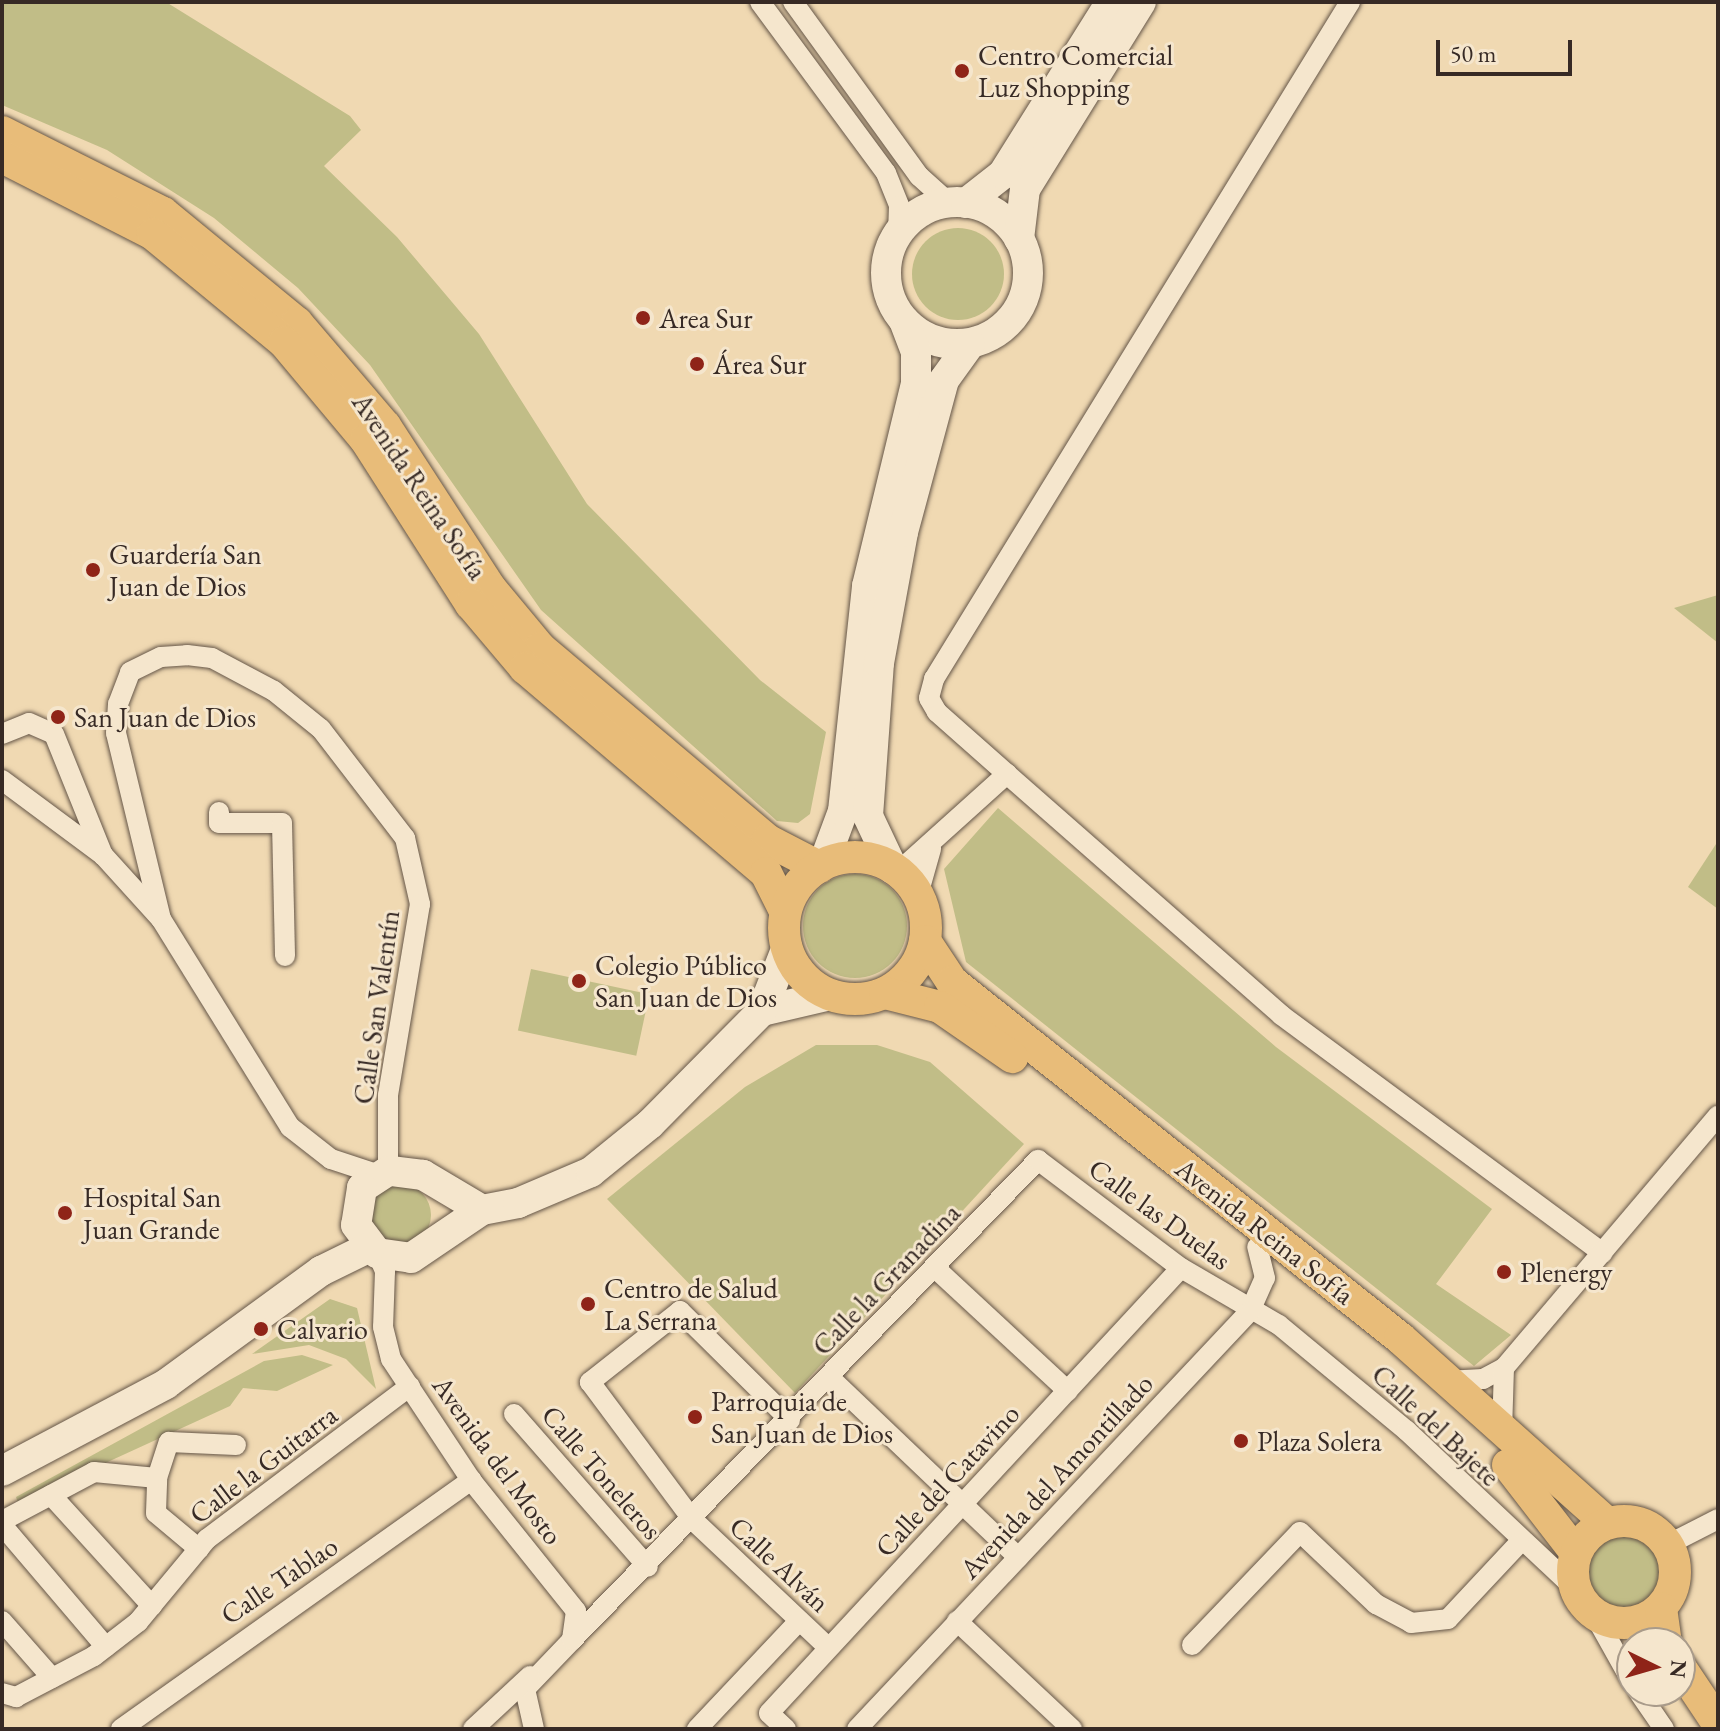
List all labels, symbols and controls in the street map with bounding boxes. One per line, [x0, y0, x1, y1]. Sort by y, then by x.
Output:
scale bar [1440, 24, 1576, 74]
place label: Centro Comercial Luz Shopping [978, 38, 1173, 104]
text: 50 m [1450, 38, 1497, 69]
marker: Centro Comercial Luz Shopping [953, 62, 971, 80]
place label: Area Sur [659, 301, 753, 335]
marker: Area Sur [634, 309, 652, 327]
place label: Área Sur [713, 347, 807, 381]
marker: Área Sur [688, 355, 706, 373]
street label: Avenida Reina Sofía [345, 386, 495, 586]
place label: Guardería San Juan de Dios [109, 537, 262, 603]
marker: Guardería San Juan de Dios [84, 561, 102, 579]
place label: San Juan de Dios [74, 700, 256, 734]
marker: San Juan de Dios [49, 708, 67, 726]
street label: Calle San Valentín [346, 908, 406, 1106]
place label: Colegio Público San Juan de Dios [595, 948, 777, 1014]
marker: Colegio Público San Juan de Dios [570, 972, 588, 990]
street label: Calle las Duelas [1082, 1151, 1238, 1277]
street label: Avenida Reina Sofía [1169, 1151, 1361, 1311]
place label: Hospital San Juan Grande [83, 1180, 221, 1246]
street label: Calle la Granadina [805, 1196, 967, 1362]
marker: Hospital San Juan Grande [54, 1202, 76, 1224]
place label: Plenergy [1520, 1255, 1613, 1289]
marker: Plenergy [1495, 1263, 1513, 1281]
place label: Centro de Salud La Serrana [604, 1271, 778, 1337]
marker: Centro de Salud La Serrana [579, 1295, 597, 1313]
place label: Calvario [277, 1312, 368, 1346]
marker: Calvario [252, 1320, 270, 1338]
street label: Calle del Bajete [1365, 1357, 1507, 1493]
street label: Avenida del Amontillado [952, 1367, 1160, 1585]
street label: Avenida del Mosto [426, 1369, 570, 1551]
place label: Parroquia de San Juan de Dios [711, 1384, 893, 1450]
street label: Calle del Catavino [868, 1397, 1026, 1563]
street label: Calle la Guitarra [182, 1398, 344, 1530]
street label: Calle Toneleros [535, 1398, 669, 1546]
marker: Parroquia de San Juan de Dios [686, 1408, 704, 1426]
place label: Plaza Solera [1257, 1424, 1382, 1458]
marker: Plaza Solera [1232, 1432, 1250, 1450]
street label: Calle Alván [723, 1509, 837, 1619]
street label: Calle Tablao [214, 1529, 344, 1631]
north arrow [1616, 1627, 1696, 1707]
text: N [1663, 1659, 1694, 1679]

